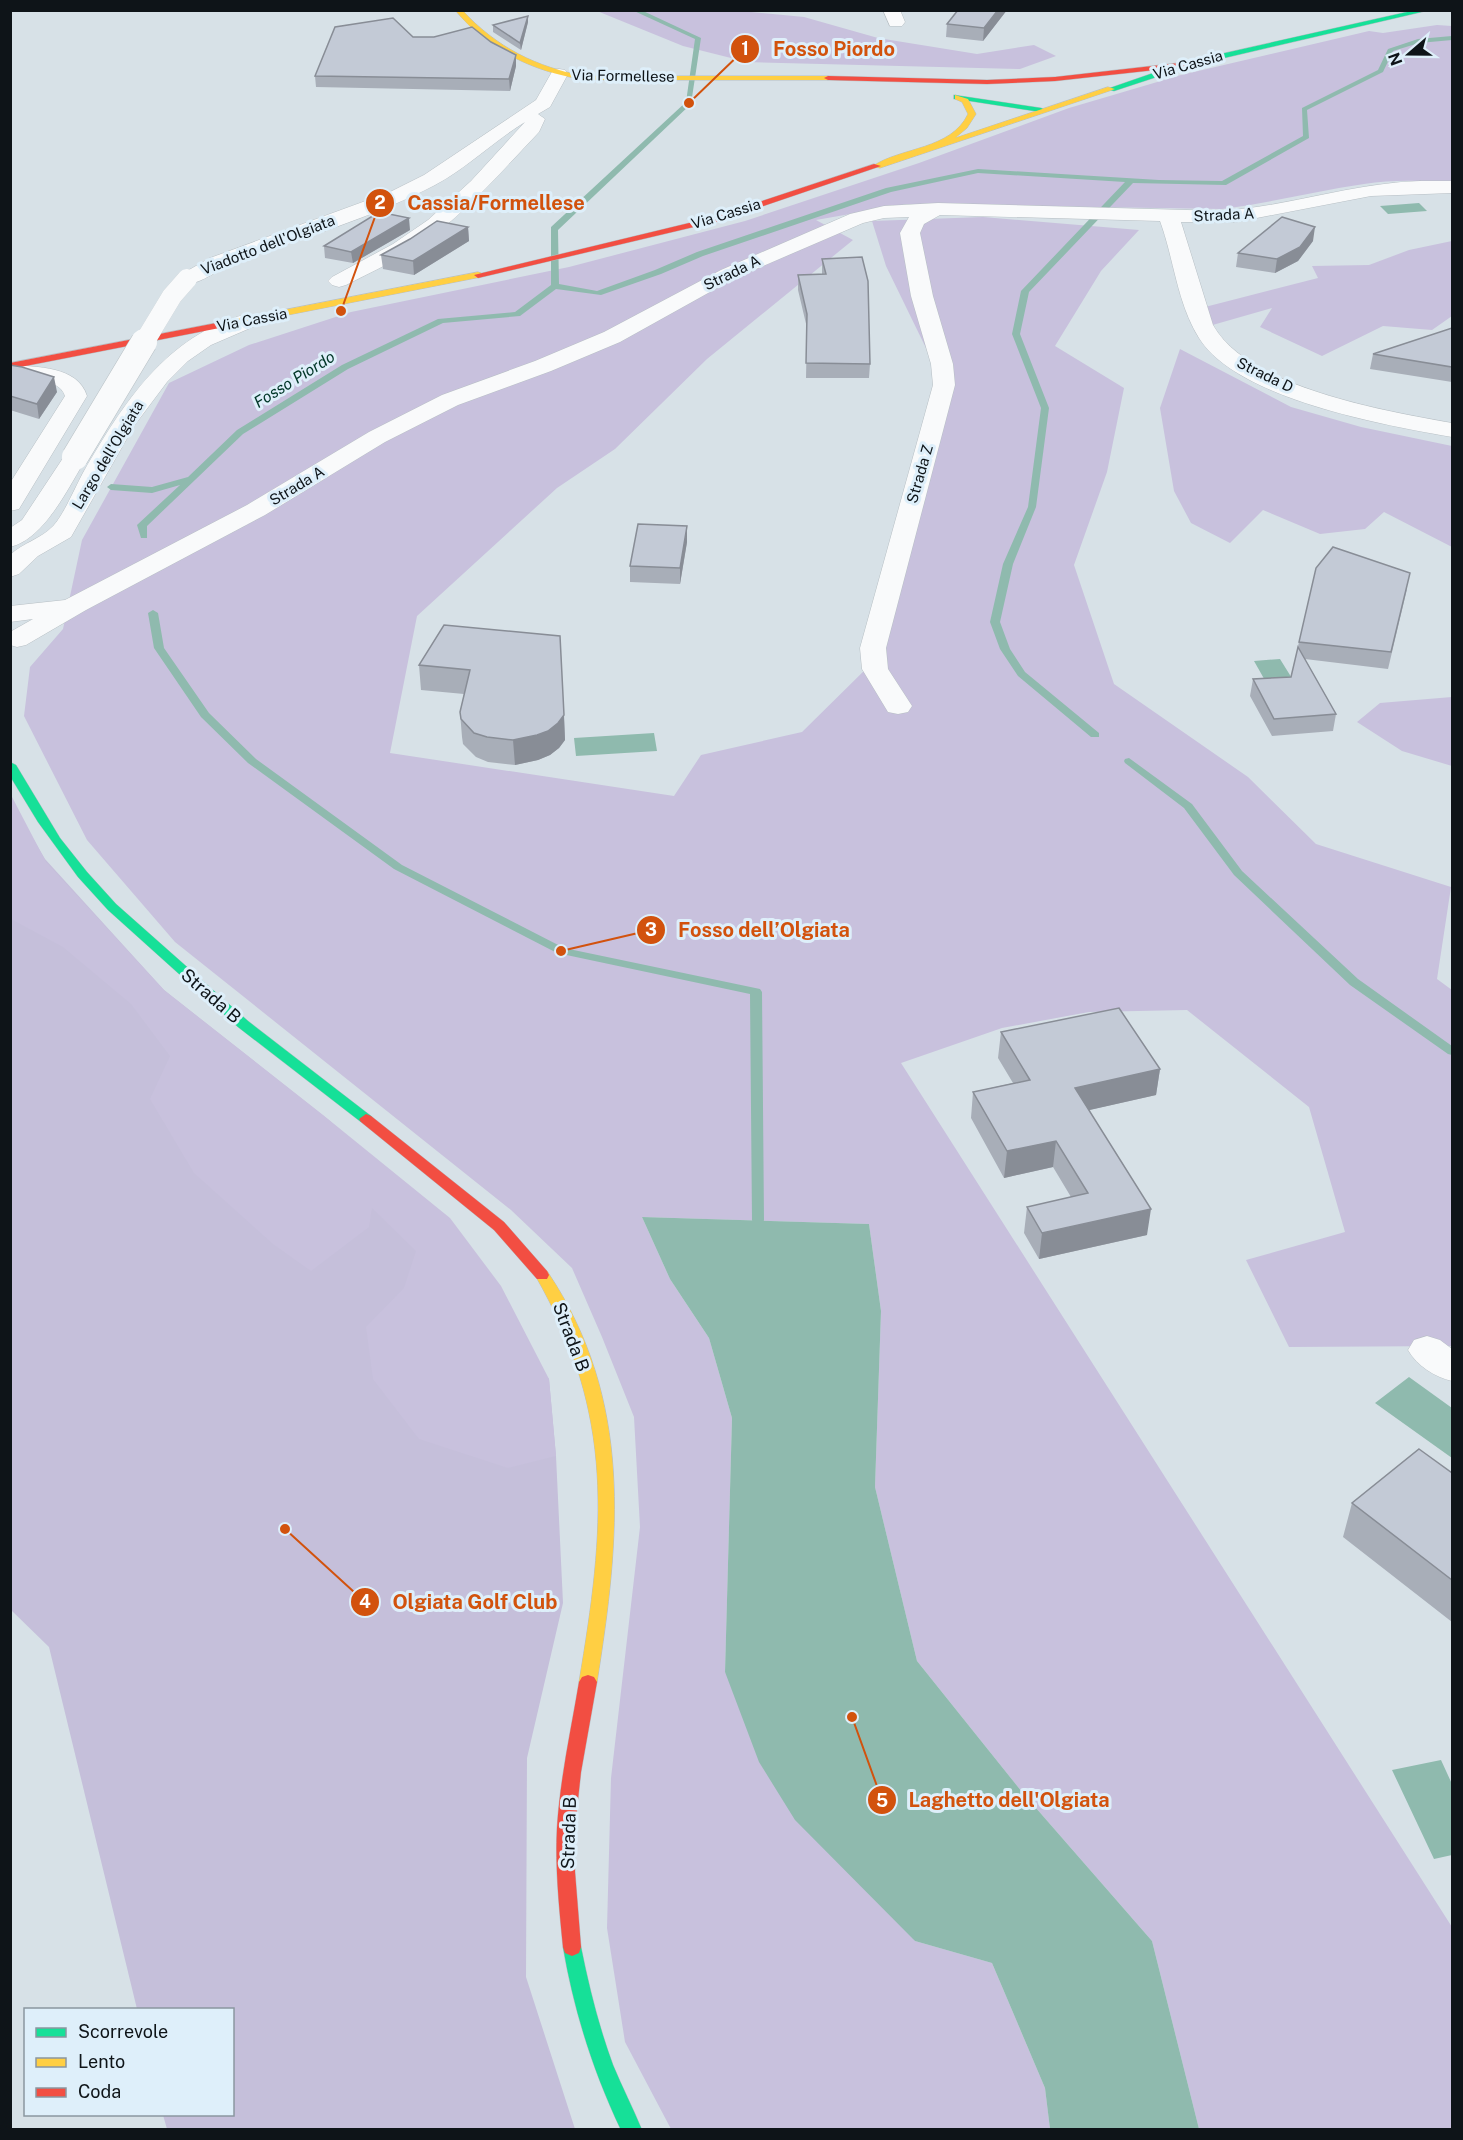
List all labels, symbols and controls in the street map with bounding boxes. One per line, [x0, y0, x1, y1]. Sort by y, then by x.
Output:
north arrow [1379, 24, 1439, 84]
callout: Fosso Piordo [730, 30, 907, 68]
text: Fosso Piordo [773, 37, 895, 61]
text: 1 [741, 38, 749, 59]
street label: Via Cassia [1151, 47, 1225, 83]
text: N [1384, 50, 1406, 68]
street label: Via Formellese [571, 66, 675, 85]
callout: Cassia/Formellese [365, 184, 596, 222]
text: Cassia/Formellese [407, 191, 585, 215]
text: 2 [374, 192, 386, 213]
street label: Via Cassia [689, 195, 762, 232]
street label: Strada A [1193, 204, 1255, 225]
street label: Viadotto dell'Olgiata [199, 211, 337, 278]
street label: Strada A [701, 251, 763, 294]
street label: Via Cassia [215, 304, 289, 335]
water label: Fosso Piordo [250, 347, 338, 412]
street label: Strada D [1234, 354, 1296, 396]
street label: Largo dell'Olgiata [69, 398, 147, 512]
street label: Strada Z [903, 443, 936, 505]
street label: Strada A [266, 462, 328, 509]
callout: Fosso dell’Olgiata [636, 911, 862, 949]
text: Fosso dell’Olgiata [678, 918, 850, 942]
text: 3 [645, 919, 657, 940]
street label: Strada B [177, 964, 246, 1027]
street label: Strada B [549, 1299, 594, 1374]
callout: Olgiata Golf Club [350, 1583, 569, 1621]
text: Olgiata Golf Club [393, 1590, 557, 1614]
text: 4 [359, 1591, 371, 1612]
callout: Laghetto dell'Olgiata [867, 1781, 1122, 1819]
text: Laghetto dell'Olgiata [908, 1788, 1110, 1812]
text: 5 [876, 1790, 888, 1811]
street label: Strada B [557, 1796, 580, 1870]
legend [24, 2008, 234, 2116]
text: Scorrevole [78, 2021, 168, 2042]
text: Lento [78, 2051, 125, 2072]
text: Coda [78, 2081, 121, 2102]

